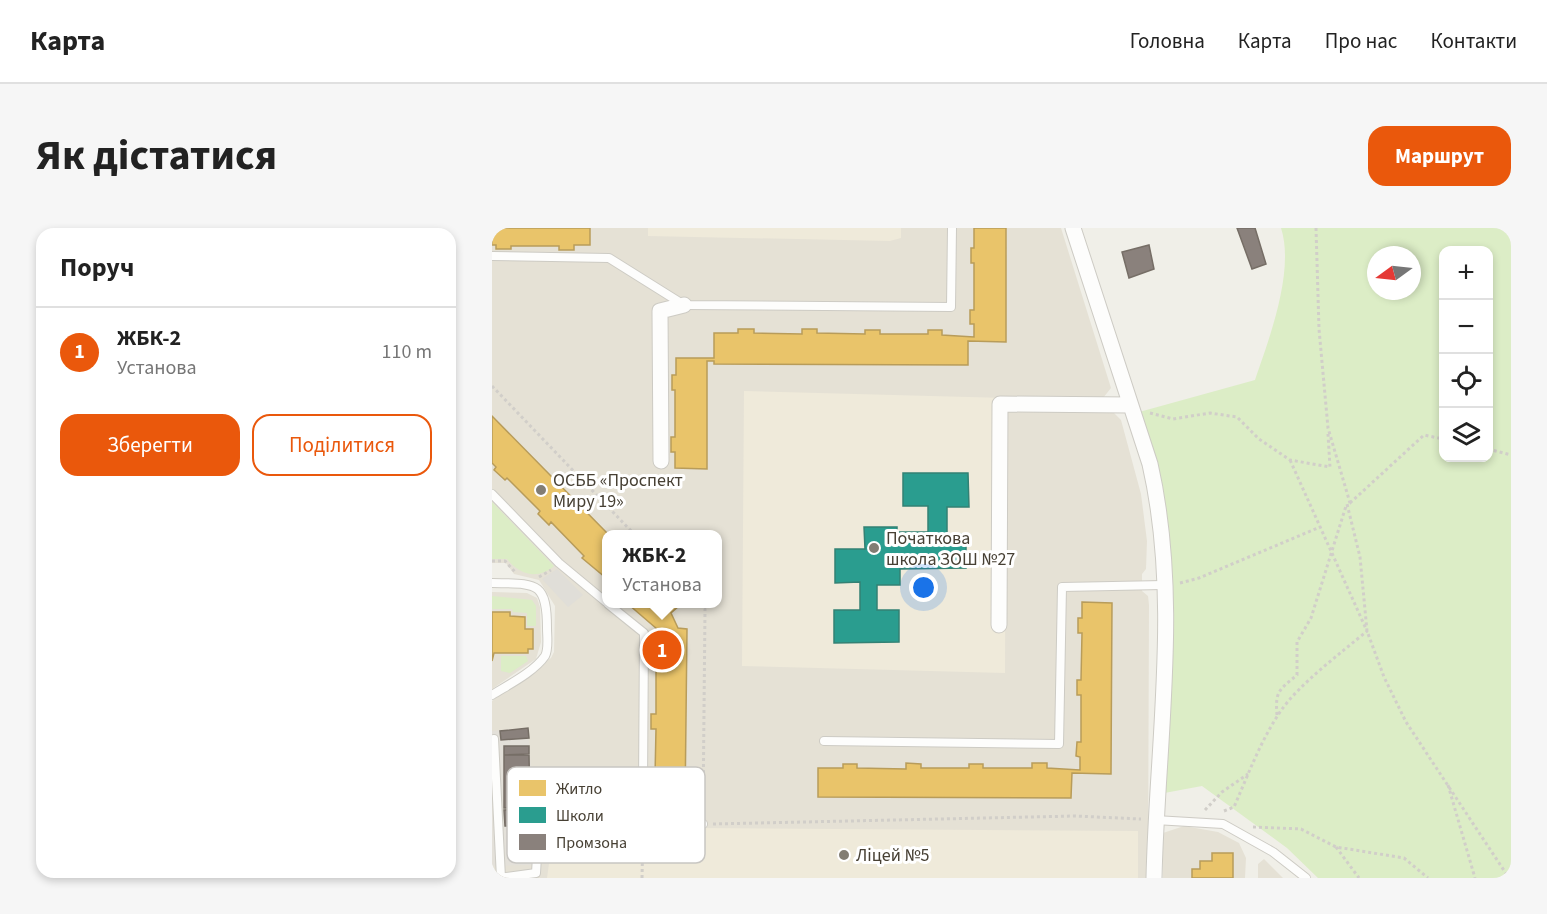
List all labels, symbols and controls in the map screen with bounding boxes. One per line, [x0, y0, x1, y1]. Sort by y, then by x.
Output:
text: Карта [30, 21, 105, 61]
text: Головна [1130, 26, 1205, 56]
text: Карта [1238, 26, 1292, 56]
text: Про нас [1325, 26, 1397, 56]
text: Контакти [1430, 26, 1517, 56]
text: Як дістатися [36, 126, 277, 186]
button: Маршрут [1368, 126, 1511, 186]
north arrow [1367, 246, 1421, 300]
map controls [1439, 246, 1493, 462]
button: + [1439, 246, 1493, 300]
text: Поруч [60, 249, 134, 286]
button: − [1439, 300, 1493, 354]
text: ЖБК-2 [117, 322, 181, 354]
text: 1 [74, 338, 85, 366]
text: 110 m [382, 338, 432, 366]
text: Установа [117, 354, 197, 382]
button: locate [1439, 354, 1493, 408]
button: layers [1439, 408, 1493, 462]
button: Зберегти [60, 414, 240, 476]
button: Поділитися [252, 414, 432, 476]
place label: ОСББ «Проспект Миру 19» [553, 468, 683, 514]
marker: ОСББ «Проспект Миру 19» [534, 483, 548, 497]
place label: Початкова школа ЗОШ №27 [886, 526, 1015, 572]
popup [602, 530, 722, 608]
text: ЖБК-2 [622, 539, 686, 571]
marker: Початкова школа ЗОШ №27 [867, 541, 881, 555]
text: Установа [622, 571, 702, 599]
your location [909, 573, 938, 602]
pin: 1 [642, 628, 682, 672]
legend [507, 767, 705, 863]
text: Житло [556, 778, 602, 800]
text: Школи [556, 805, 604, 827]
text: Промзона [556, 832, 627, 854]
place label: Ліцей №5 [856, 843, 930, 868]
marker: Ліцей №5 [837, 848, 851, 862]

